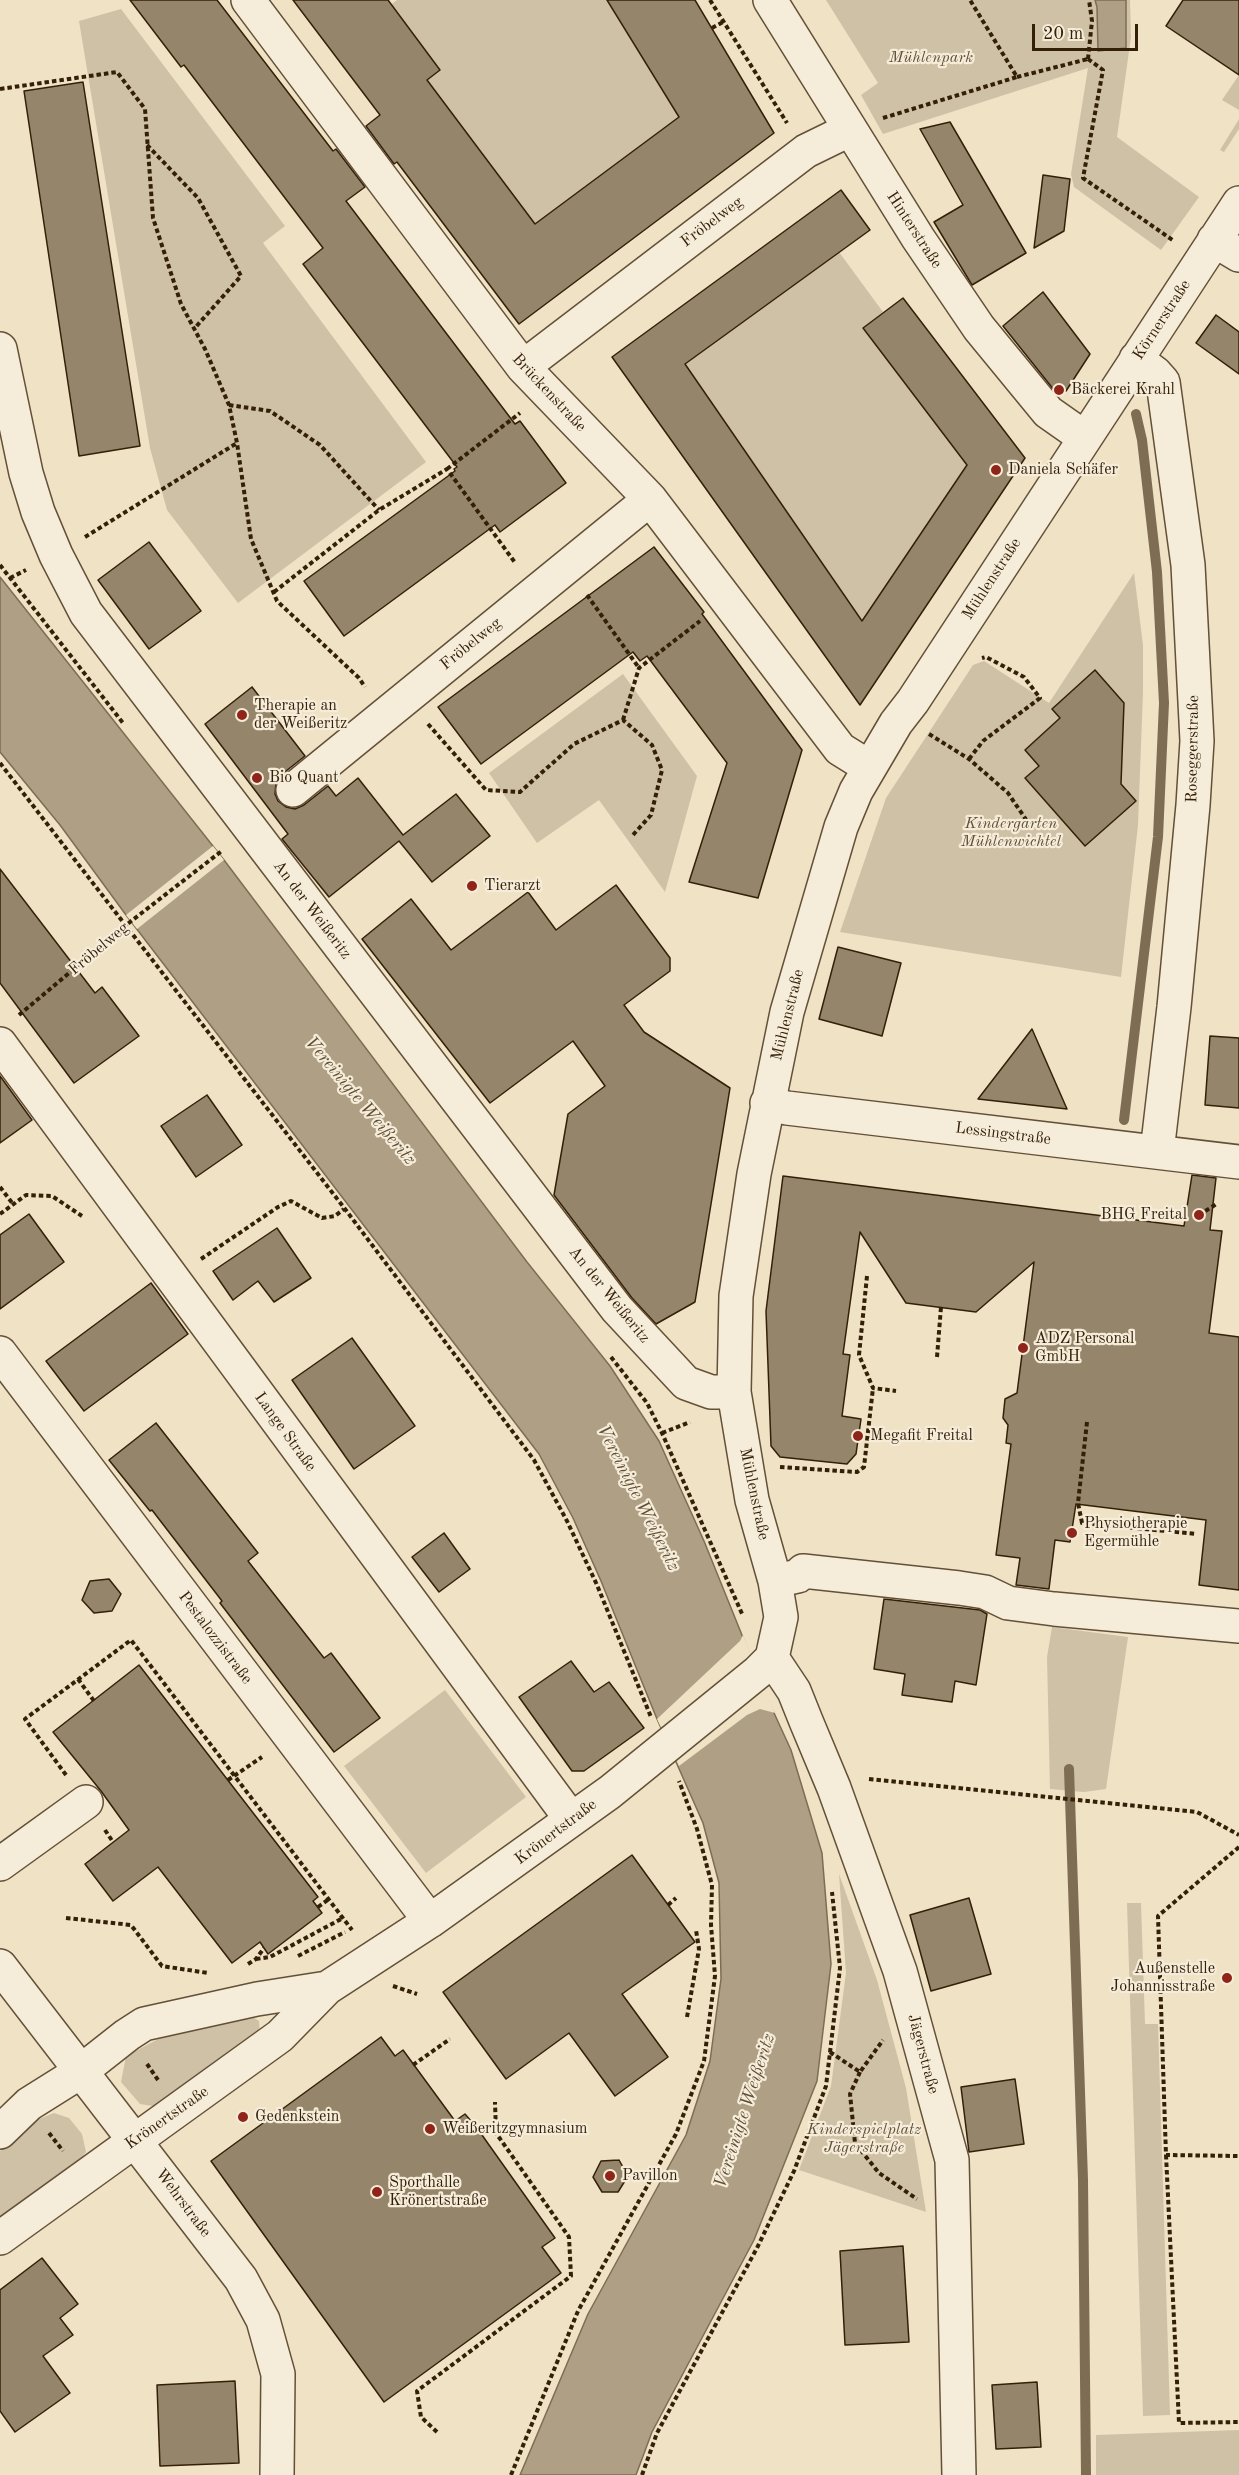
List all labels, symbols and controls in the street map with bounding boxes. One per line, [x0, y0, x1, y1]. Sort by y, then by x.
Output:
scale bar [1035, 12, 1142, 50]
text: 20 m [1043, 25, 1083, 43]
park label: Mühlenpark [889, 48, 973, 68]
street label: Hinterstraße [882, 188, 946, 272]
street label: Fröbelweg [677, 192, 747, 252]
street label: Körnerstraße [1129, 276, 1195, 364]
street label: Brückenstraße [508, 350, 590, 436]
place label: Bäckerei Krahl [1071, 380, 1175, 400]
marker: Bäckerei Krahl [1052, 383, 1066, 397]
place label: Daniela Schäfer [1008, 460, 1118, 480]
marker: Daniela Schäfer [989, 463, 1003, 477]
street label: Mühlenstraße [958, 534, 1026, 624]
street label: Fröbelweg [437, 614, 505, 674]
street label: Roseggerstraße [1182, 695, 1204, 803]
place label: Therapie an der Weißeritz [254, 696, 347, 734]
marker: Therapie an der Weißeritz [235, 708, 249, 722]
place label: Bio Quant [269, 768, 339, 788]
marker: Bio Quant [250, 771, 264, 785]
park label: Kindergarten Mühlenwichtel [961, 814, 1061, 852]
street label: An der Weißeritz [269, 857, 355, 963]
place label: Tierarzt [484, 876, 541, 896]
marker: Tierarzt [465, 879, 479, 893]
street label: Fröbelweg [65, 918, 133, 980]
street label: Mühlenstraße [767, 967, 809, 1063]
water label: Vereinigte Weißeritz [300, 1032, 420, 1170]
street label: Lessingstraße [954, 1119, 1052, 1149]
place label: BHG Freital [1100, 1205, 1187, 1225]
marker: BHG Freital [1192, 1208, 1206, 1222]
street label: An der Weißeritz [564, 1243, 654, 1347]
place label: ADZ Personal GmbH [1035, 1329, 1134, 1367]
marker: ADZ Personal GmbH [1016, 1341, 1030, 1355]
street label: Lange Straße [250, 1389, 320, 1475]
water label: Vereinigte Weißeritz [592, 1421, 684, 1575]
place label: Megafit Freital [870, 1426, 973, 1446]
marker: Megafit Freital [851, 1429, 865, 1443]
street label: Mühlenstraße [735, 1446, 773, 1542]
place label: Physiotherapie Egermühle [1084, 1514, 1187, 1552]
marker: Physiotherapie Egermühle [1065, 1526, 1079, 1540]
street label: Pestalozzistraße [174, 1588, 256, 1688]
street label: Krönertstraße [511, 1795, 601, 1869]
place label: Außenstelle Johannisstraße [1110, 1959, 1215, 1997]
marker: Außenstelle Johannisstraße [1220, 1971, 1234, 1985]
street label: Jägerstraße [903, 2012, 943, 2096]
water label: Vereinigte Weißeritz [710, 2031, 780, 2191]
street label: Krönertstraße [122, 2082, 212, 2154]
place label: Gedenkstein [255, 2107, 339, 2127]
marker: Gedenkstein [236, 2110, 250, 2124]
place label: Weißeritzgymnasium [442, 2119, 587, 2139]
park label: Kinderspielplatz Jägerstraße [807, 2120, 921, 2158]
marker: Weißeritzgymnasium [423, 2122, 437, 2136]
street label: Wehrstraße [151, 2165, 215, 2241]
place label: Pavillon [622, 2166, 678, 2186]
marker: Pavillon [603, 2169, 617, 2183]
place label: Sporthalle Krönertstraße [389, 2173, 487, 2211]
marker: Sporthalle Krönertstraße [370, 2185, 384, 2199]

